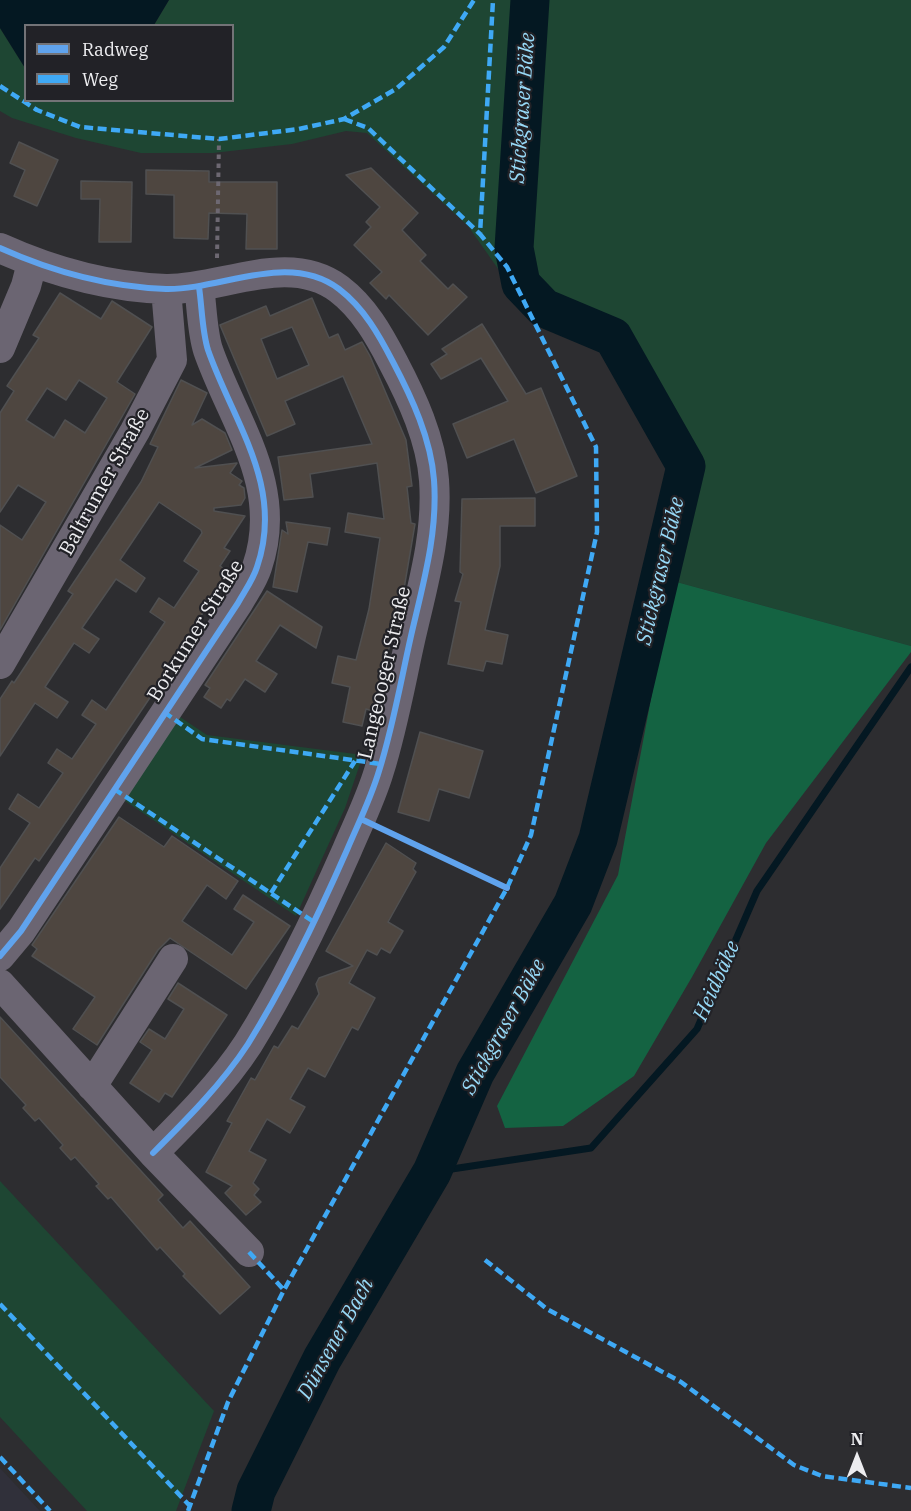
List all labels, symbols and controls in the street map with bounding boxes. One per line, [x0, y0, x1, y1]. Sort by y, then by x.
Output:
legend [24, 24, 234, 102]
water label: Stickgraser Bäke [505, 32, 541, 184]
text: Radweg [82, 38, 148, 61]
text: Weg [82, 68, 118, 91]
street label: Baltrumer Straße [55, 404, 155, 560]
water label: Stickgraser Bäke [632, 495, 690, 647]
street label: Borkumer Straße [143, 556, 249, 706]
street label: Langeooger Straße [353, 584, 417, 762]
water label: Heidbäke [688, 937, 746, 1025]
water label: Stickgraser Bäke [456, 955, 552, 1099]
water label: Dünsener Bach [292, 1274, 380, 1404]
north arrow [827, 1427, 887, 1487]
text: N [851, 1429, 863, 1449]

